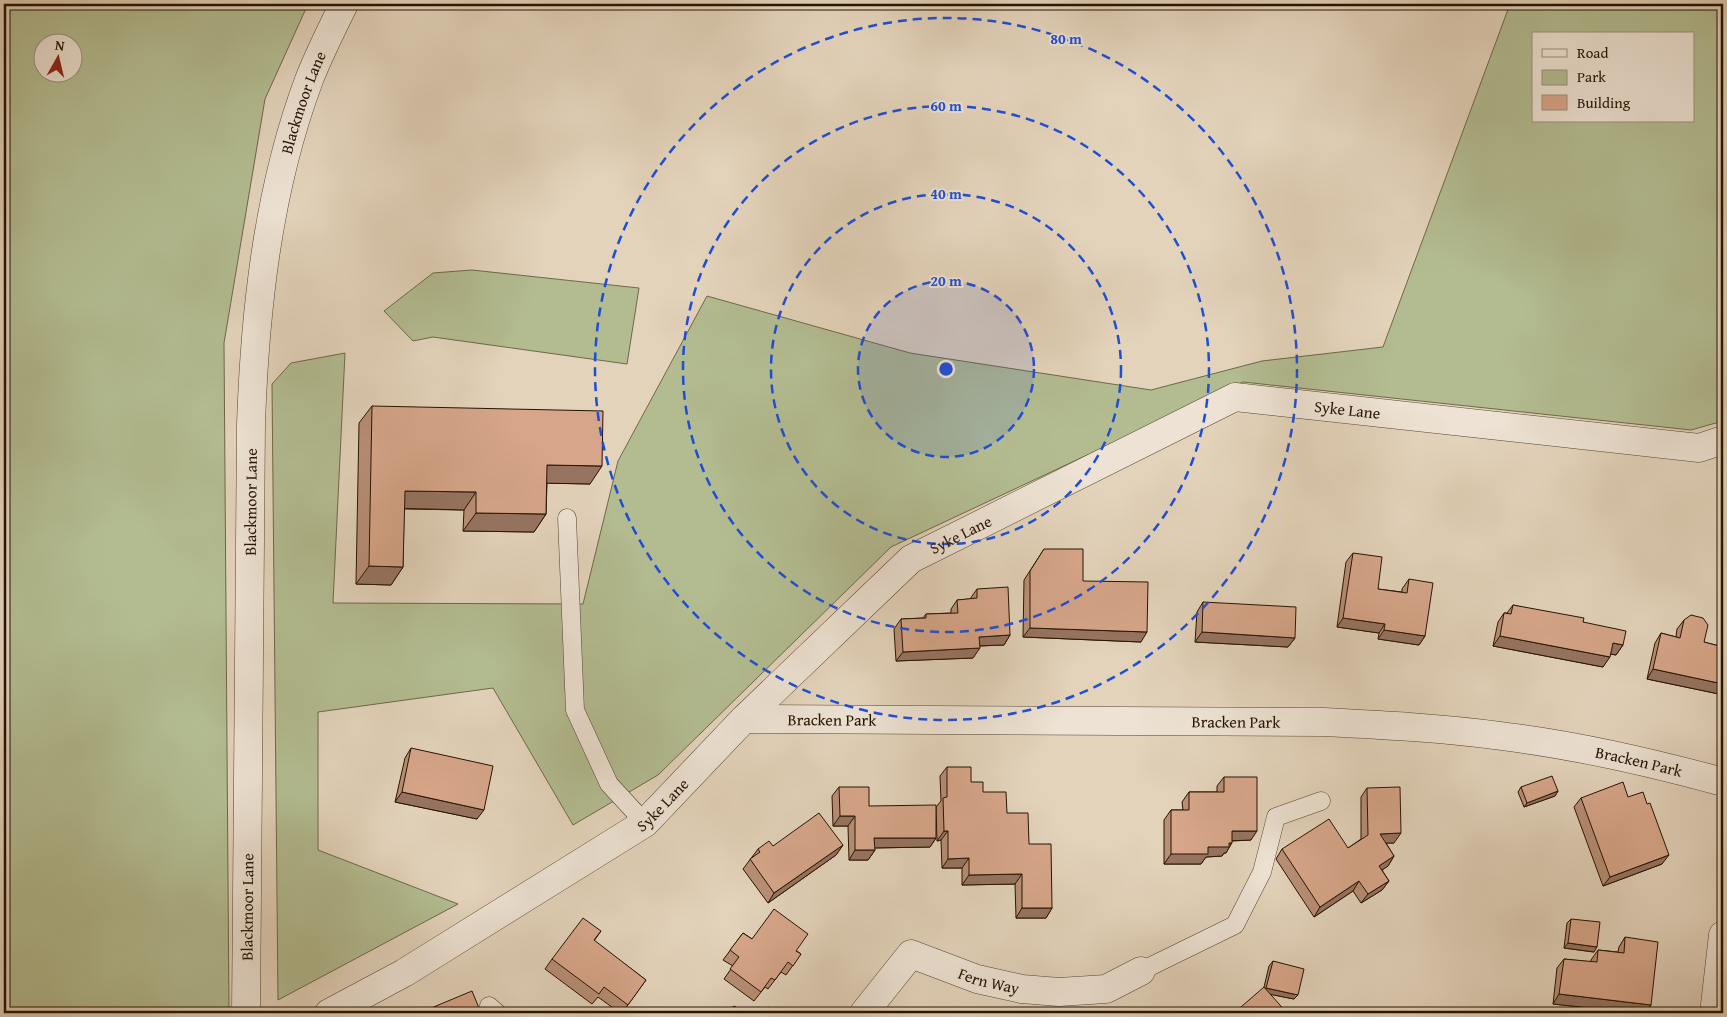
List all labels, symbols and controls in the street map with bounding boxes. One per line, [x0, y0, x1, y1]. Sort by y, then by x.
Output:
text: 80 m [1050, 28, 1082, 49]
north arrow [32, 32, 82, 82]
legend [1532, 32, 1694, 122]
text: N [54, 35, 66, 56]
text: Road [1577, 42, 1608, 63]
street label: Blackmoor Lane [274, 47, 332, 157]
text: Park [1577, 66, 1606, 87]
text: Building [1577, 92, 1631, 113]
text: 60 m [930, 95, 962, 116]
text: 40 m [930, 183, 962, 204]
text: 20 m [930, 270, 962, 291]
centre of rings [937, 360, 955, 378]
street label: Syke Lane [1313, 394, 1382, 425]
street label: Blackmoor Lane [238, 448, 263, 556]
street label: Syke Lane [925, 509, 996, 560]
street label: Bracken Park [788, 707, 877, 732]
street label: Bracken Park [1192, 709, 1281, 734]
street label: Bracken Park [1593, 740, 1686, 783]
street label: Syke Lane [632, 772, 694, 837]
street label: Blackmoor Lane [234, 853, 259, 961]
street label: Fern Way [955, 961, 1022, 1000]

